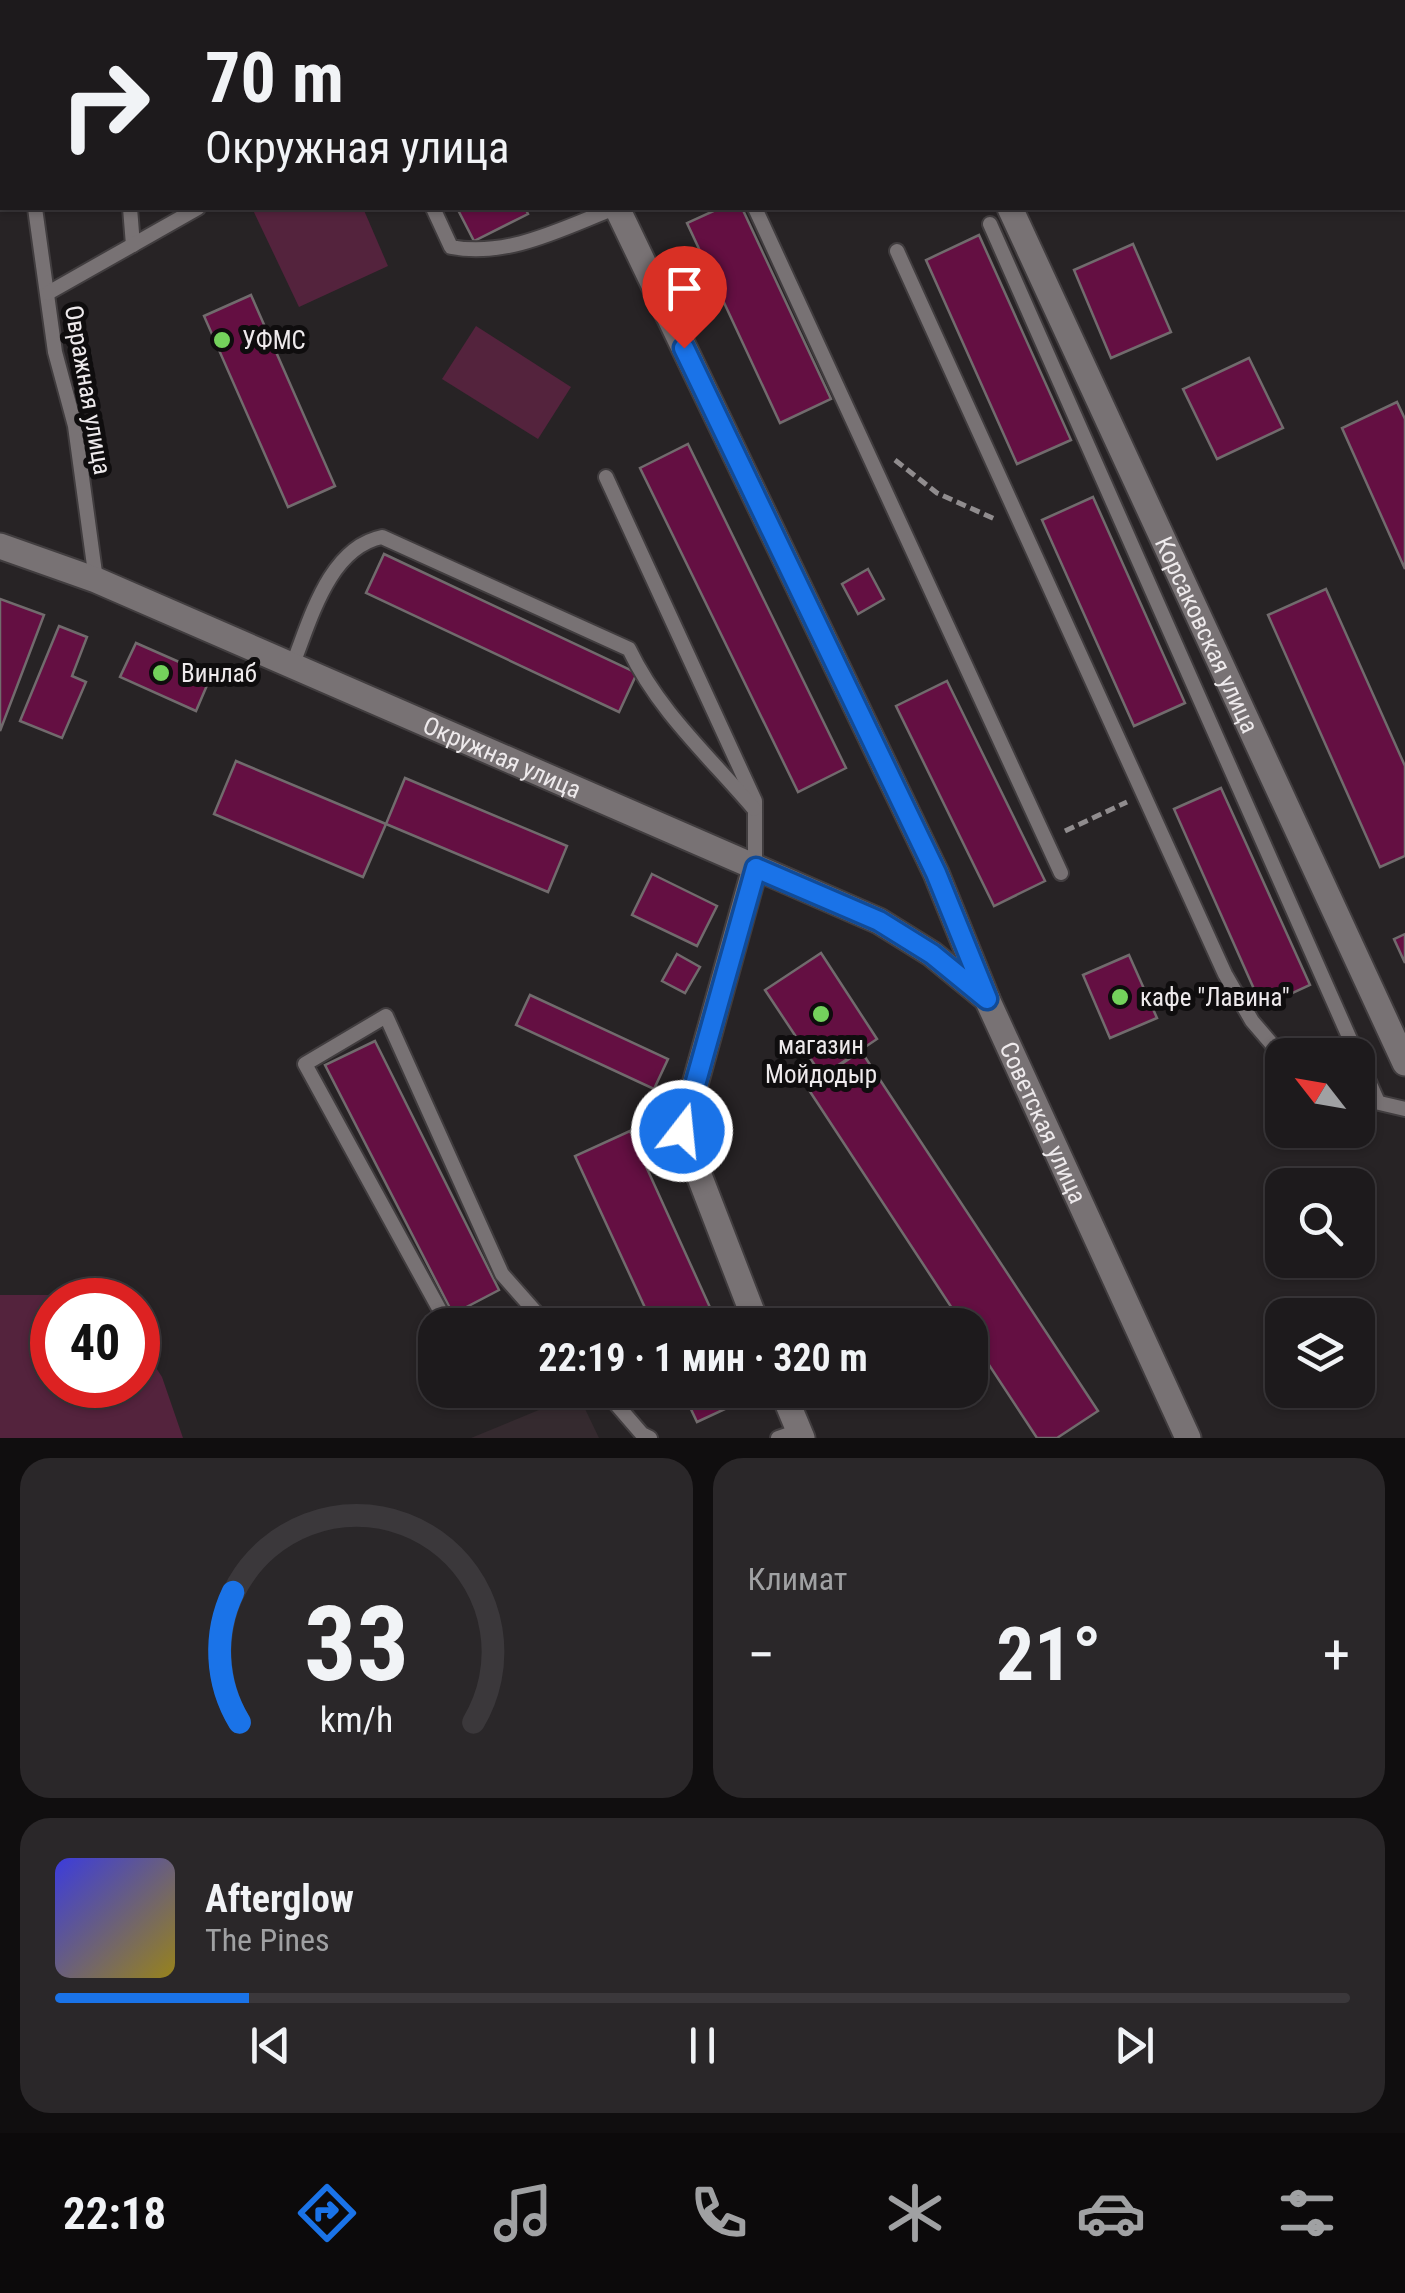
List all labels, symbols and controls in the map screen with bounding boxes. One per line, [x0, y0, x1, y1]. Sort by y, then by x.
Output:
text: 70 m [205, 37, 344, 119]
icon: right [40, 40, 170, 170]
text: Окружная улица [205, 121, 510, 174]
pin [642, 246, 727, 349]
icon: arrive [657, 261, 712, 316]
street label: Овражная улица [59, 303, 117, 477]
place label: УФМС [242, 326, 306, 355]
marker: УФМС [211, 329, 233, 351]
street label: Корсаковская улица [1149, 532, 1265, 737]
place label: Винлаб [181, 659, 257, 688]
marker: Винлаб [150, 662, 172, 684]
street label: Окружная улица [419, 710, 586, 804]
place label: кафе "Лавина" [1140, 983, 1290, 1012]
marker: кафе "Лавина" [1109, 986, 1131, 1008]
marker: магазин Мойдодыр [810, 1003, 832, 1025]
place label: магазин Мойдодыр [765, 1031, 877, 1089]
street label: Советская улица [994, 1037, 1093, 1208]
north arrow [1265, 1038, 1375, 1148]
map controls [1265, 1038, 1375, 1408]
position arrow [630, 1079, 734, 1183]
button: search [1265, 1168, 1375, 1278]
speed limit sign: 40 [30, 1278, 160, 1408]
button: layers [1265, 1298, 1375, 1408]
text: 22:19 · 1 мин · 320 m [538, 1336, 868, 1380]
text: Климат [748, 1560, 847, 1598]
text: 33 [304, 1584, 409, 1705]
text: 21° [996, 1610, 1101, 1698]
text: − [748, 1623, 775, 1687]
text: + [1323, 1623, 1350, 1687]
text: km/h [319, 1699, 393, 1741]
text: Afterglow [205, 1877, 354, 1921]
text: The Pines [205, 1921, 330, 1959]
icon: previous [243, 2018, 298, 2073]
icon: pause [675, 2018, 730, 2073]
icon: next [1107, 2018, 1162, 2073]
icon: directions [292, 2178, 362, 2248]
icon: music [488, 2178, 558, 2248]
icon: phone [684, 2178, 754, 2248]
icon: climate [880, 2178, 950, 2248]
icon: car [1076, 2178, 1146, 2248]
icon: filters [1272, 2178, 1342, 2248]
text: 22:18 [63, 2187, 166, 2240]

